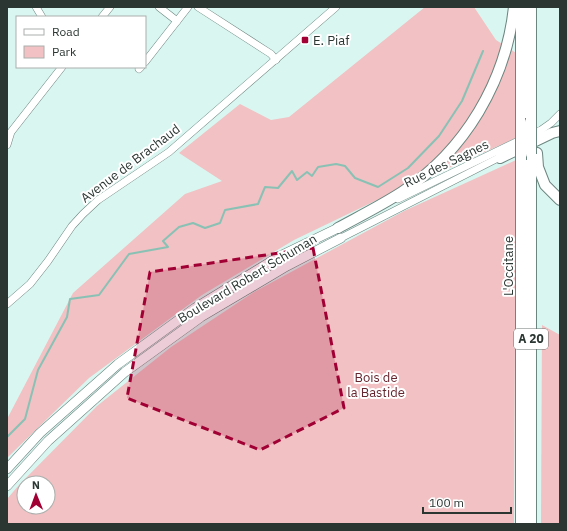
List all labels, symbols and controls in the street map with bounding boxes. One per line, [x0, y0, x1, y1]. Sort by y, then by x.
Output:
legend [16, 16, 146, 68]
text: Road [52, 24, 80, 39]
place label: E. Piaf [313, 32, 349, 49]
marker: E. Piaf [300, 35, 310, 45]
text: Park [52, 44, 77, 59]
street label: Avenue de Brachaud [77, 120, 183, 206]
street label: Rue des Sagnes [401, 136, 491, 191]
street label: Boulevard Robert Schuman [175, 230, 320, 327]
street label: L'Occitane [500, 236, 517, 296]
road number: A 20 [514, 329, 548, 349]
park label: Bois de la Bastide [347, 369, 405, 401]
north arrow [16, 475, 56, 515]
text: N [32, 478, 40, 492]
scale bar [423, 489, 511, 515]
text: 100 m [429, 495, 464, 510]

